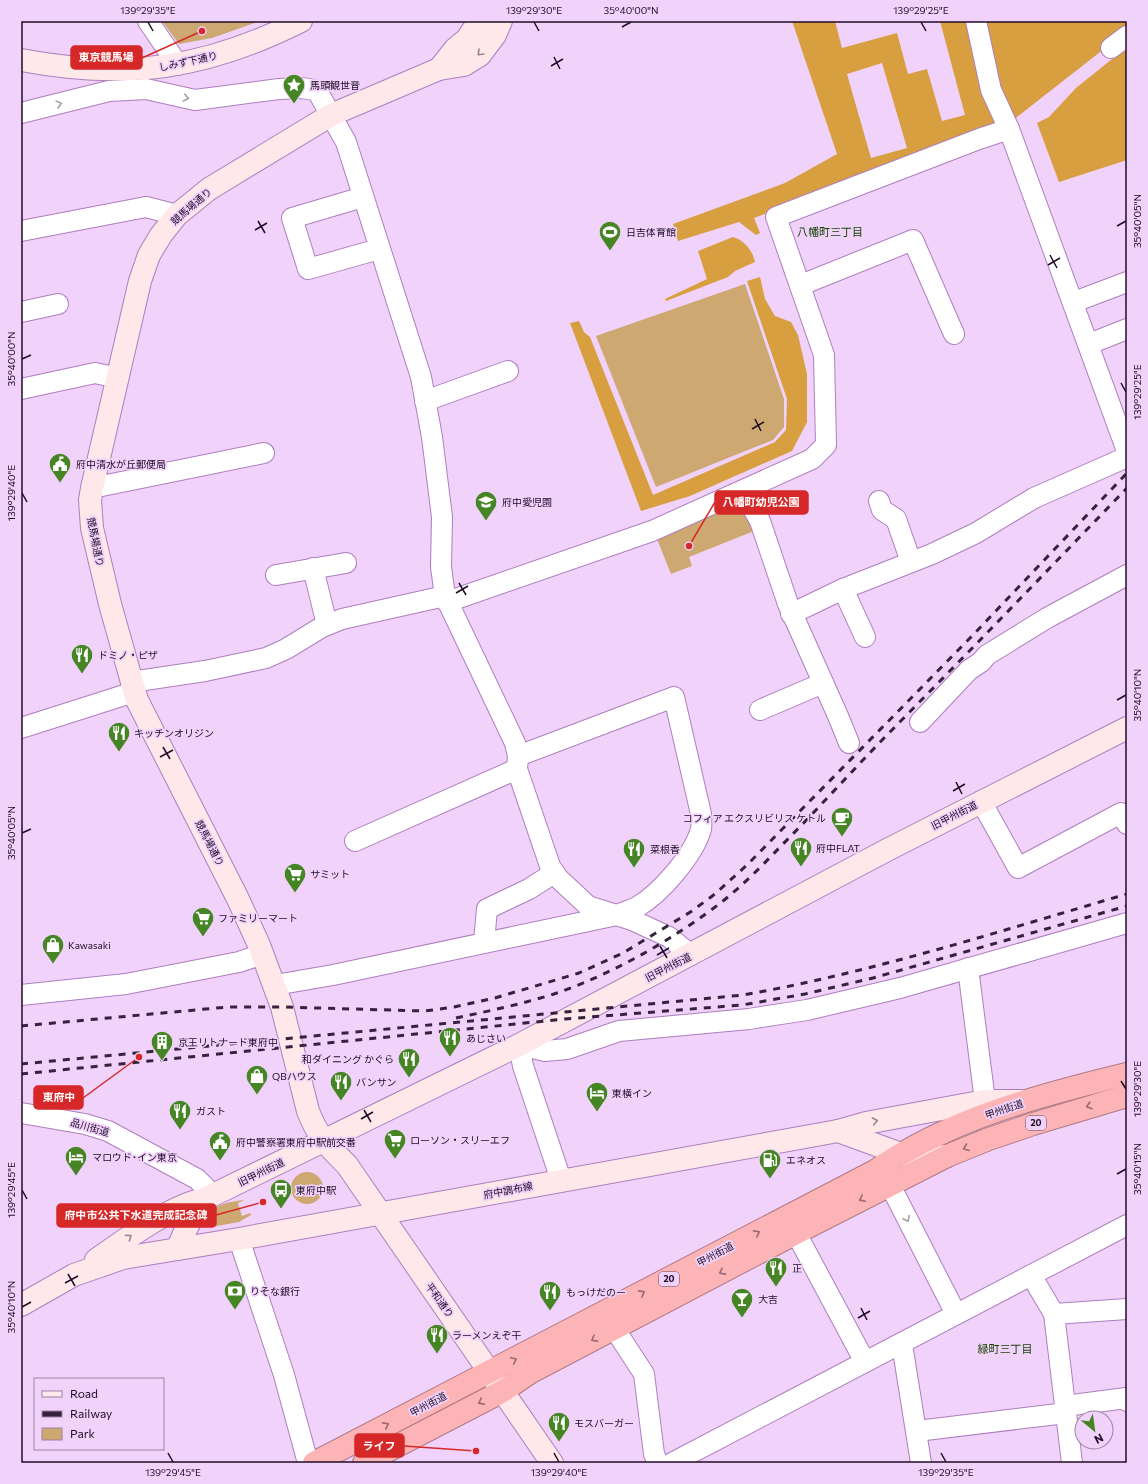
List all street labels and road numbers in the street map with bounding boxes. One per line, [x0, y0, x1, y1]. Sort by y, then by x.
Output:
street label: しみず下通り [157, 49, 219, 73]
street label: 競馬場通り [168, 185, 214, 227]
street label: 競馬場通り [85, 516, 107, 568]
street label: 旧甲州街道 [929, 798, 979, 832]
street label: 競馬場通り [193, 818, 227, 868]
street label: 旧甲州街道 [643, 950, 693, 984]
street label: 甲州街道 [983, 1097, 1025, 1121]
street label: 品川街道 [69, 1116, 111, 1138]
road number: 20 [1026, 1116, 1046, 1130]
street label: 旧甲州街道 [236, 1156, 286, 1188]
street label: 府中調布線 [482, 1179, 534, 1201]
street label: 甲州街道 [695, 1239, 735, 1269]
road number: 20 [659, 1272, 679, 1286]
street label: 平和通り [424, 1280, 456, 1320]
street label: 甲州街道 [408, 1389, 448, 1419]

